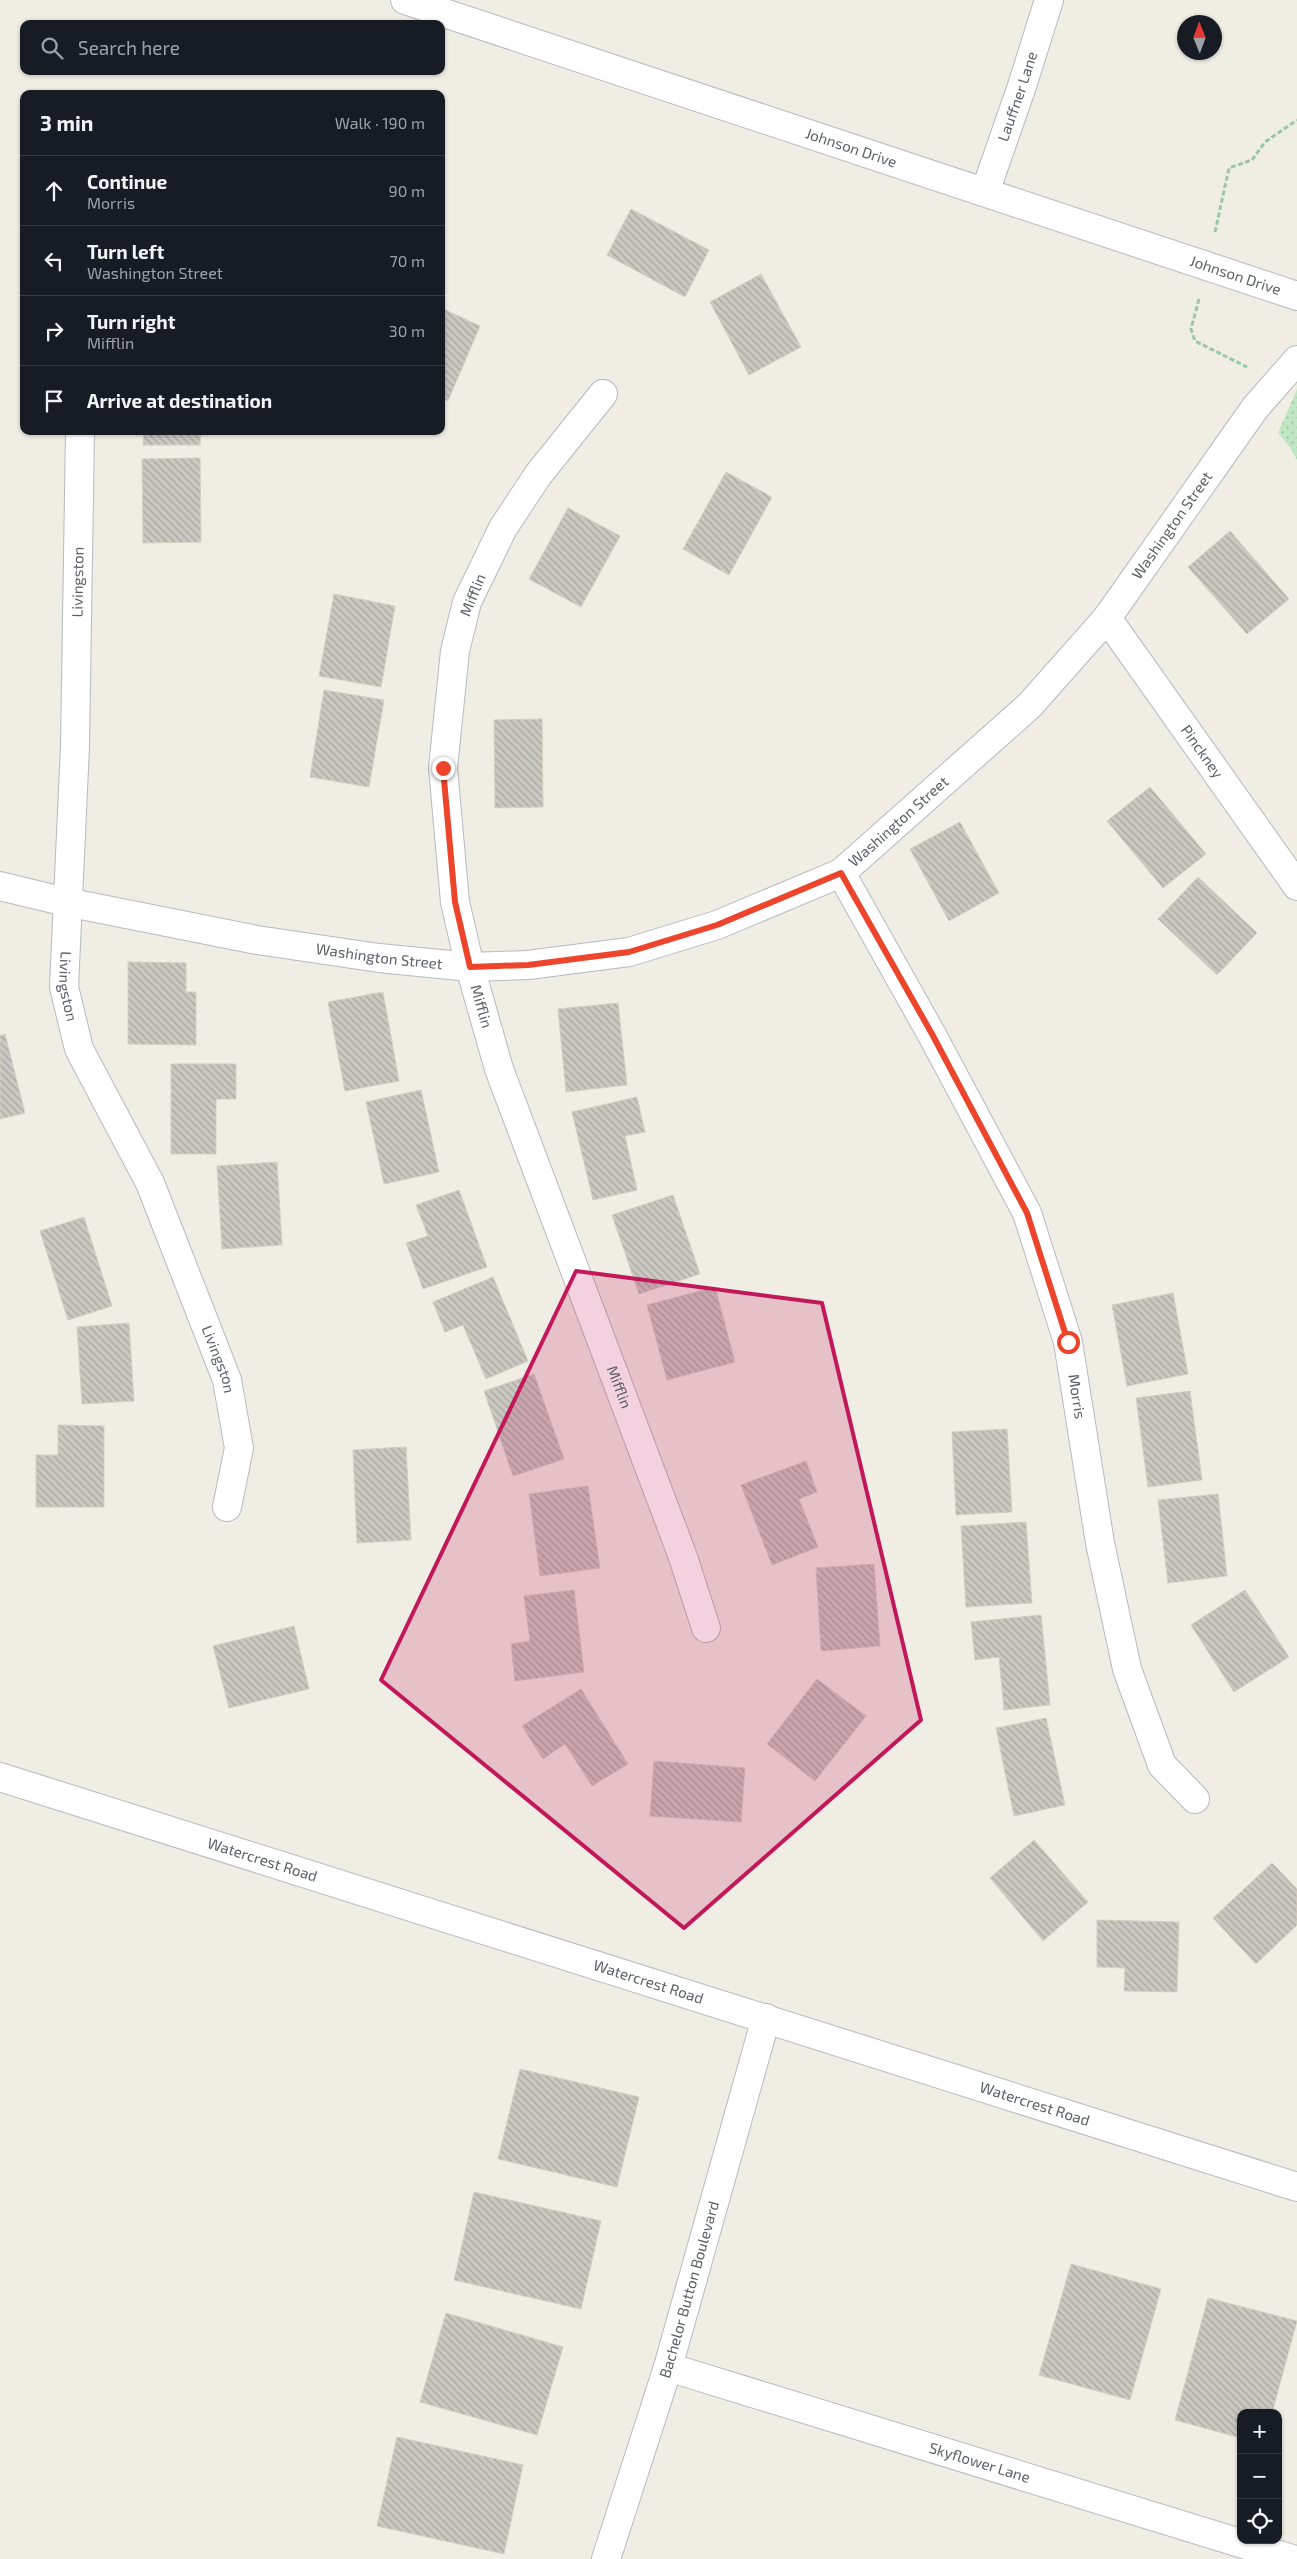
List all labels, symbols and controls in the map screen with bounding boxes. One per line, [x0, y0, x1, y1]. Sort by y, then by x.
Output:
north arrow [1177, 15, 1222, 60]
search box [20, 20, 445, 75]
icon: search [38, 34, 66, 62]
text: Search here [78, 36, 180, 59]
street label: Lauffner Lane [993, 49, 1040, 144]
text: 3 min [40, 110, 93, 135]
text: Walk · 190 m [335, 113, 425, 132]
street label: Johnson Drive [803, 124, 899, 171]
text: Continue [87, 170, 167, 193]
icon: ahead [40, 177, 68, 205]
text: 90 m [389, 181, 425, 200]
text: Morris [87, 193, 135, 212]
text: Turn left [87, 240, 164, 263]
icon: left [40, 247, 68, 275]
text: 70 m [390, 251, 425, 270]
street label: Johnson Drive [1188, 251, 1284, 298]
text: Washington Street [87, 263, 223, 282]
text: Turn right [87, 310, 175, 333]
icon: right [40, 317, 68, 345]
text: 30 m [389, 321, 425, 340]
text: Mifflin [87, 333, 134, 352]
icon: arrive [40, 387, 68, 415]
text: Arrive at destination [87, 389, 272, 412]
street label: Washington Street [1127, 467, 1216, 582]
street label: Livingston [67, 546, 87, 618]
street label: Mifflin [455, 571, 489, 619]
street label: Pinckney [1178, 721, 1228, 781]
route end [432, 757, 455, 780]
street label: Washington Street [844, 772, 952, 870]
street label: Washington Street [315, 939, 444, 972]
street label: Livingston [55, 951, 82, 1023]
street label: Mifflin [467, 982, 497, 1030]
street label: Livingston [199, 1323, 239, 1394]
route start [1057, 1331, 1080, 1354]
street label: Mifflin [604, 1363, 636, 1411]
street label: Morris [1065, 1373, 1090, 1420]
street label: Watercrest Road [205, 1833, 320, 1885]
street label: Watercrest Road [591, 1955, 706, 2007]
street label: Watercrest Road [978, 2077, 1092, 2129]
street label: Bachelor Button Boulevard [655, 2199, 722, 2380]
map controls [1237, 2409, 1282, 2544]
button: + [1237, 2409, 1282, 2454]
street label: Skyflower Lane [927, 2438, 1033, 2486]
button: − [1237, 2454, 1282, 2499]
button: locate [1237, 2499, 1282, 2544]

